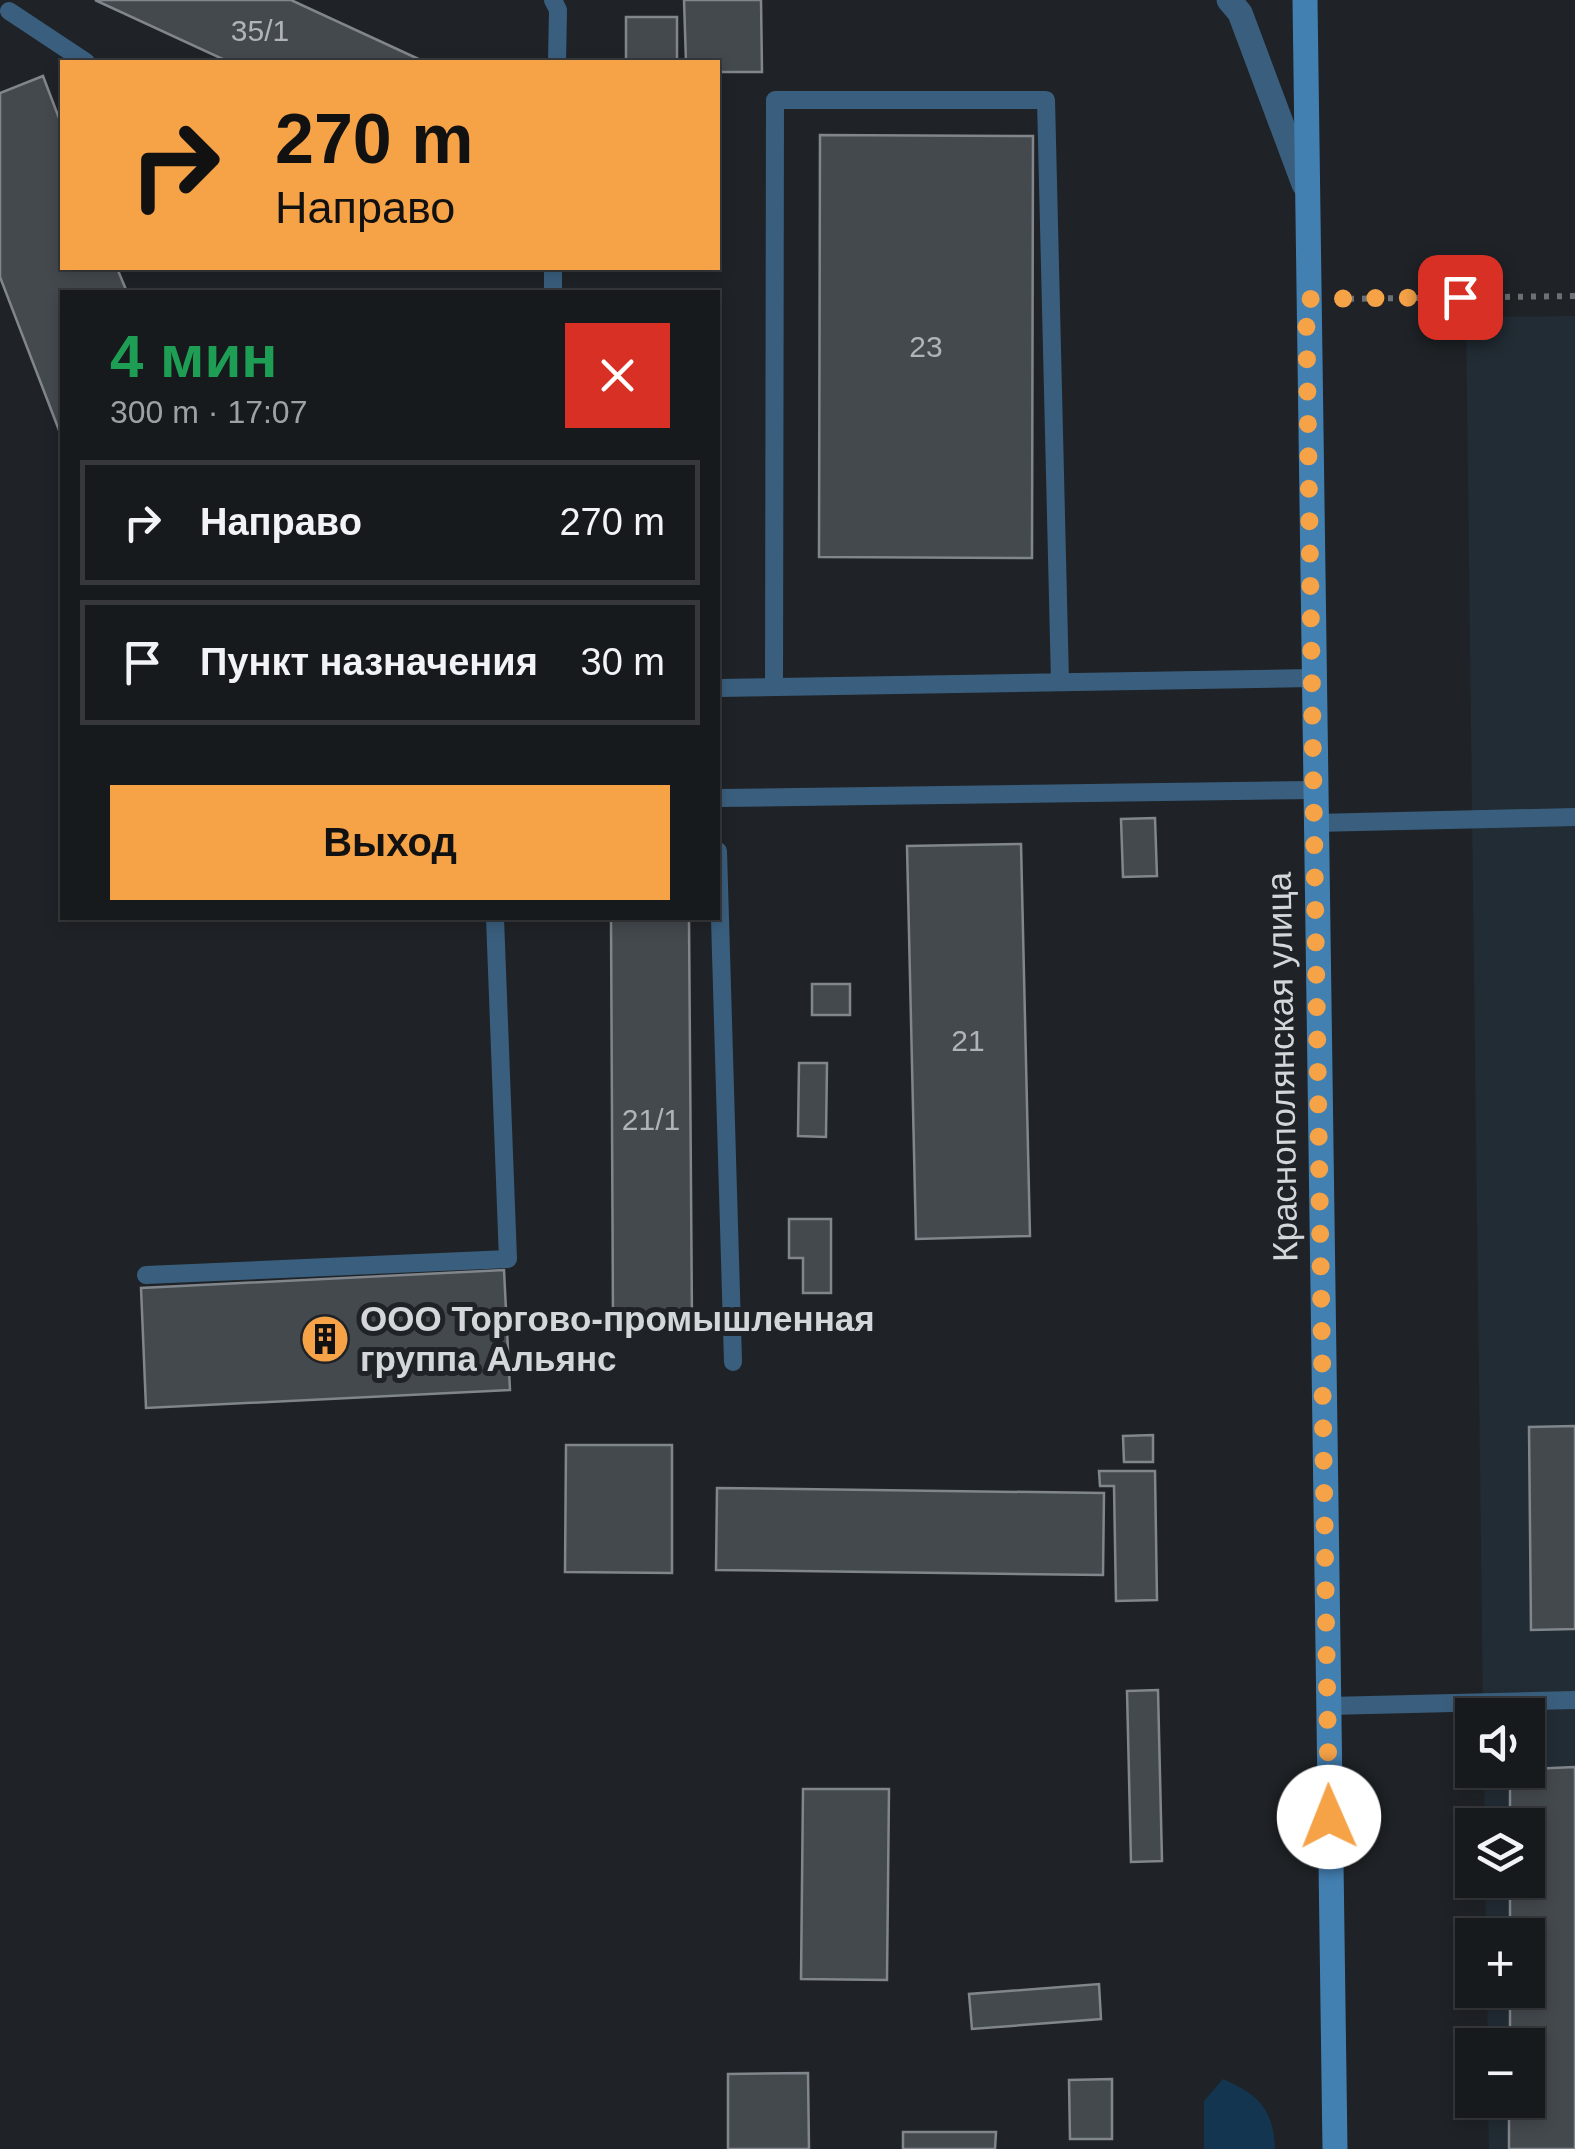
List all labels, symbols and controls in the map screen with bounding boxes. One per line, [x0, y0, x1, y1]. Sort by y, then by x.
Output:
house number: 35/1 [231, 14, 289, 47]
icon: right [110, 100, 240, 230]
text: 270 m [275, 100, 473, 178]
text: Направо [275, 182, 455, 233]
pin [1418, 255, 1503, 340]
icon: arrive [1433, 270, 1488, 325]
text: 4 мин [110, 323, 278, 390]
button: close [565, 323, 670, 428]
house number: 23 [909, 330, 943, 363]
text: 300 m · 17:07 [110, 394, 307, 430]
icon: right [115, 495, 170, 550]
text: Направо [200, 501, 362, 543]
text: 270 m [559, 501, 665, 543]
icon: arrive [115, 635, 170, 690]
text: Пункт назначения [200, 641, 538, 683]
text: 30 m [581, 641, 665, 683]
button: Выход [110, 785, 670, 900]
street label: Краснополянская улица [1259, 871, 1304, 1262]
house number: 21 [951, 1024, 985, 1057]
house number: 21/1 [622, 1103, 680, 1136]
place label: ООО Торгово-промышленная группа Альянс [360, 1299, 875, 1378]
building icon: ООО Торгово-промышленная группа Альянс [299, 1313, 351, 1365]
map controls [1455, 1698, 1545, 2118]
button: sound [1455, 1698, 1545, 1788]
position arrow [1277, 1765, 1381, 1869]
button: layers [1455, 1808, 1545, 1898]
button: + [1455, 1918, 1545, 2008]
button: − [1455, 2028, 1545, 2118]

